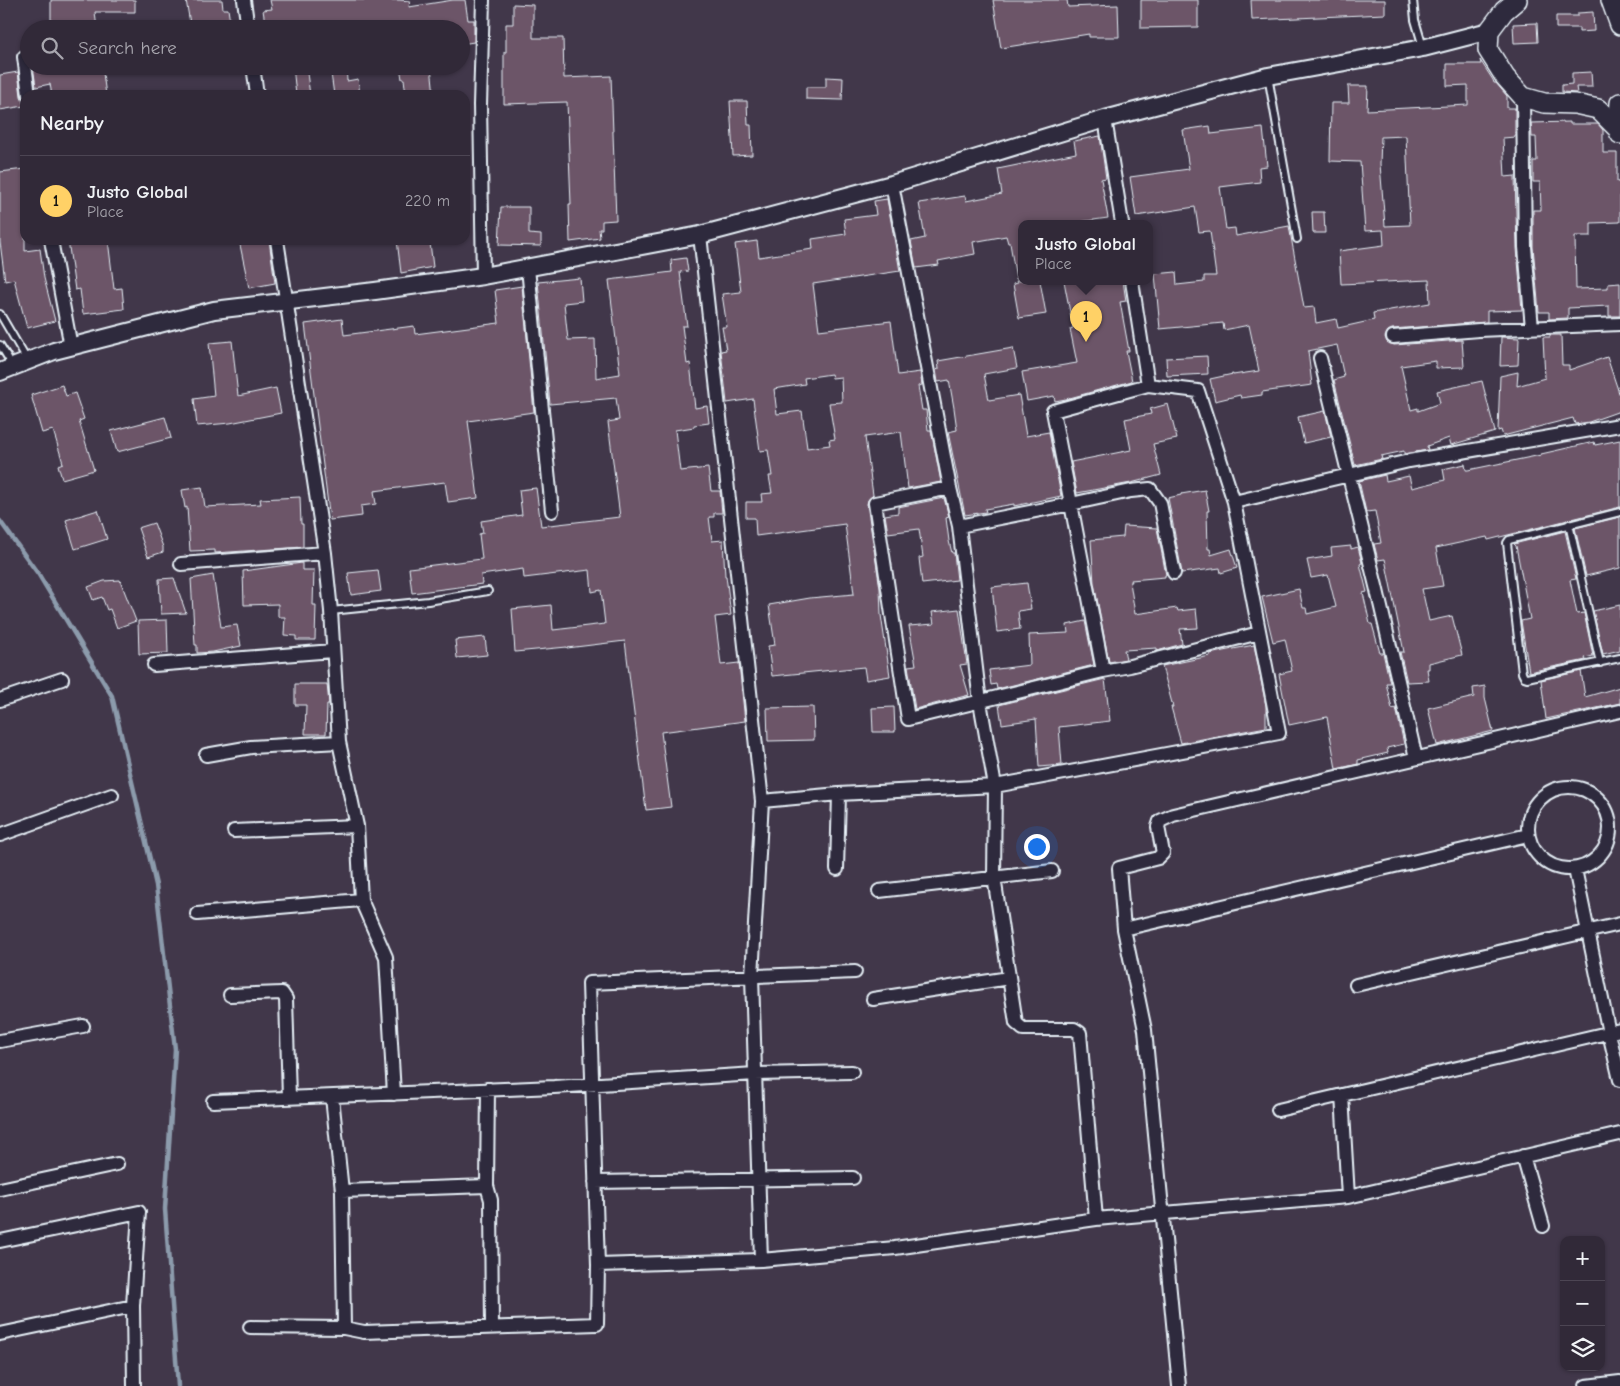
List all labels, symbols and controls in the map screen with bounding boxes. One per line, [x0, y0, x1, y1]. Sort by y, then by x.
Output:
search box [20, 20, 470, 75]
icon: search [38, 34, 66, 62]
text: Search here [78, 37, 177, 59]
text: Nearby [40, 111, 104, 135]
text: Justo Global [87, 181, 188, 203]
text: 1 [53, 192, 59, 210]
text: 220 m [405, 192, 450, 210]
text: Place [87, 203, 123, 221]
popup [1018, 220, 1153, 285]
text: Justo Global [1035, 233, 1136, 255]
text: Place [1035, 255, 1071, 273]
pin: 1 [1070, 301, 1102, 342]
your location [1024, 834, 1050, 860]
map controls [1560, 1236, 1605, 1371]
button: + [1560, 1236, 1605, 1281]
button: − [1560, 1281, 1605, 1326]
button: layers [1560, 1326, 1605, 1371]

